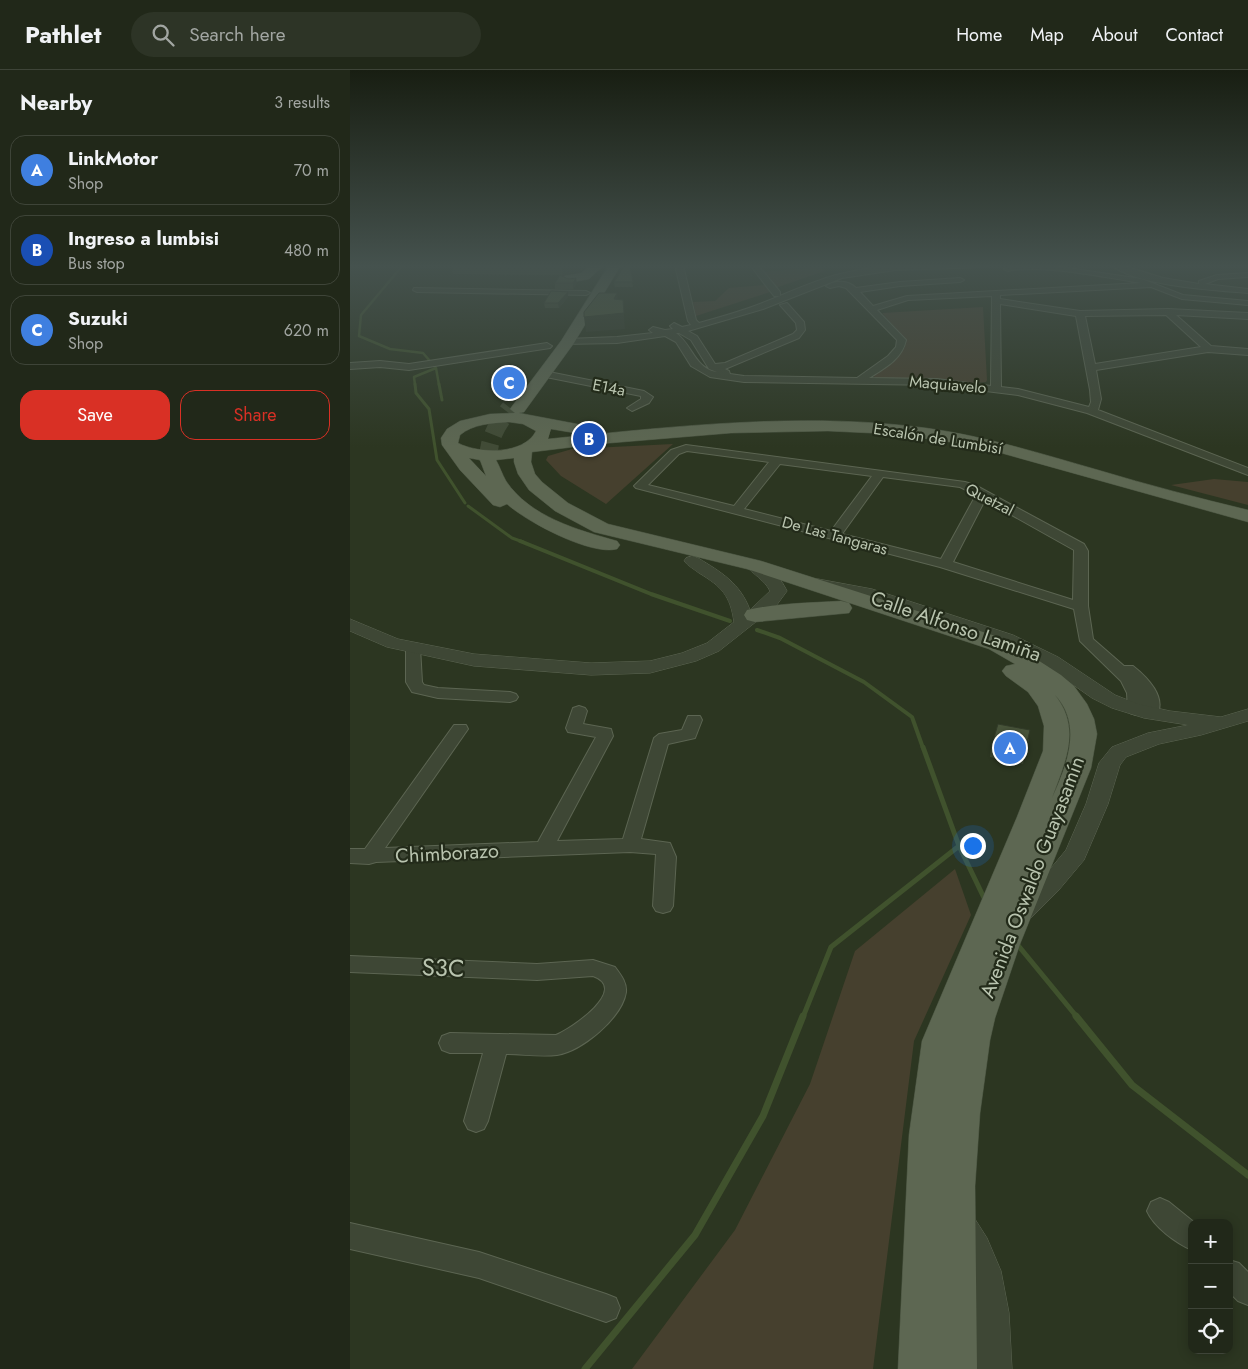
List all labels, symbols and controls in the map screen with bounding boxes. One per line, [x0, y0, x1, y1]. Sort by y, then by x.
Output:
search box [131, 12, 481, 57]
text: Pathlet [25, 17, 101, 52]
icon: search [149, 21, 177, 49]
text: Search here [189, 21, 285, 48]
text: Home [956, 22, 1002, 48]
text: Map [1030, 22, 1064, 48]
text: About [1092, 22, 1137, 48]
text: Contact [1165, 22, 1223, 48]
text: Nearby [20, 88, 92, 118]
text: 3 results [274, 91, 330, 114]
text: LinkMotor [68, 145, 158, 172]
text: A [31, 159, 43, 182]
text: 70 m [294, 159, 329, 182]
text: Shop [68, 172, 103, 195]
text: Ingreso a lumbisi [68, 225, 219, 252]
text: B [32, 239, 42, 262]
text: 480 m [284, 239, 329, 262]
text: Bus stop [68, 252, 125, 275]
text: Suzuki [68, 305, 128, 332]
text: C [31, 319, 43, 342]
text: 620 m [284, 319, 329, 342]
text: Shop [68, 332, 103, 355]
pin: C [493, 364, 525, 402]
street label: Maquiavelo [908, 370, 988, 399]
street label: E14a [590, 373, 627, 402]
button: Save [20, 390, 170, 440]
button: Share [180, 390, 330, 440]
street label: Escalón de Lumbisí [872, 417, 1005, 460]
pin: B [573, 420, 605, 458]
street label: Quetzal [961, 477, 1018, 521]
street label: De Las Tangaras [780, 510, 890, 561]
street label: Calle Alfonso Lamiña [867, 584, 1045, 669]
pin: A [994, 729, 1026, 767]
street label: Avenida Oswaldo Guayasamín [973, 752, 1092, 1002]
your location [960, 833, 986, 859]
street label: Chimborazo [395, 836, 500, 871]
street label: S3C [421, 949, 465, 986]
map controls [1188, 1219, 1233, 1354]
button: + [1188, 1219, 1233, 1264]
button: − [1188, 1264, 1233, 1309]
button: locate [1188, 1309, 1233, 1354]

